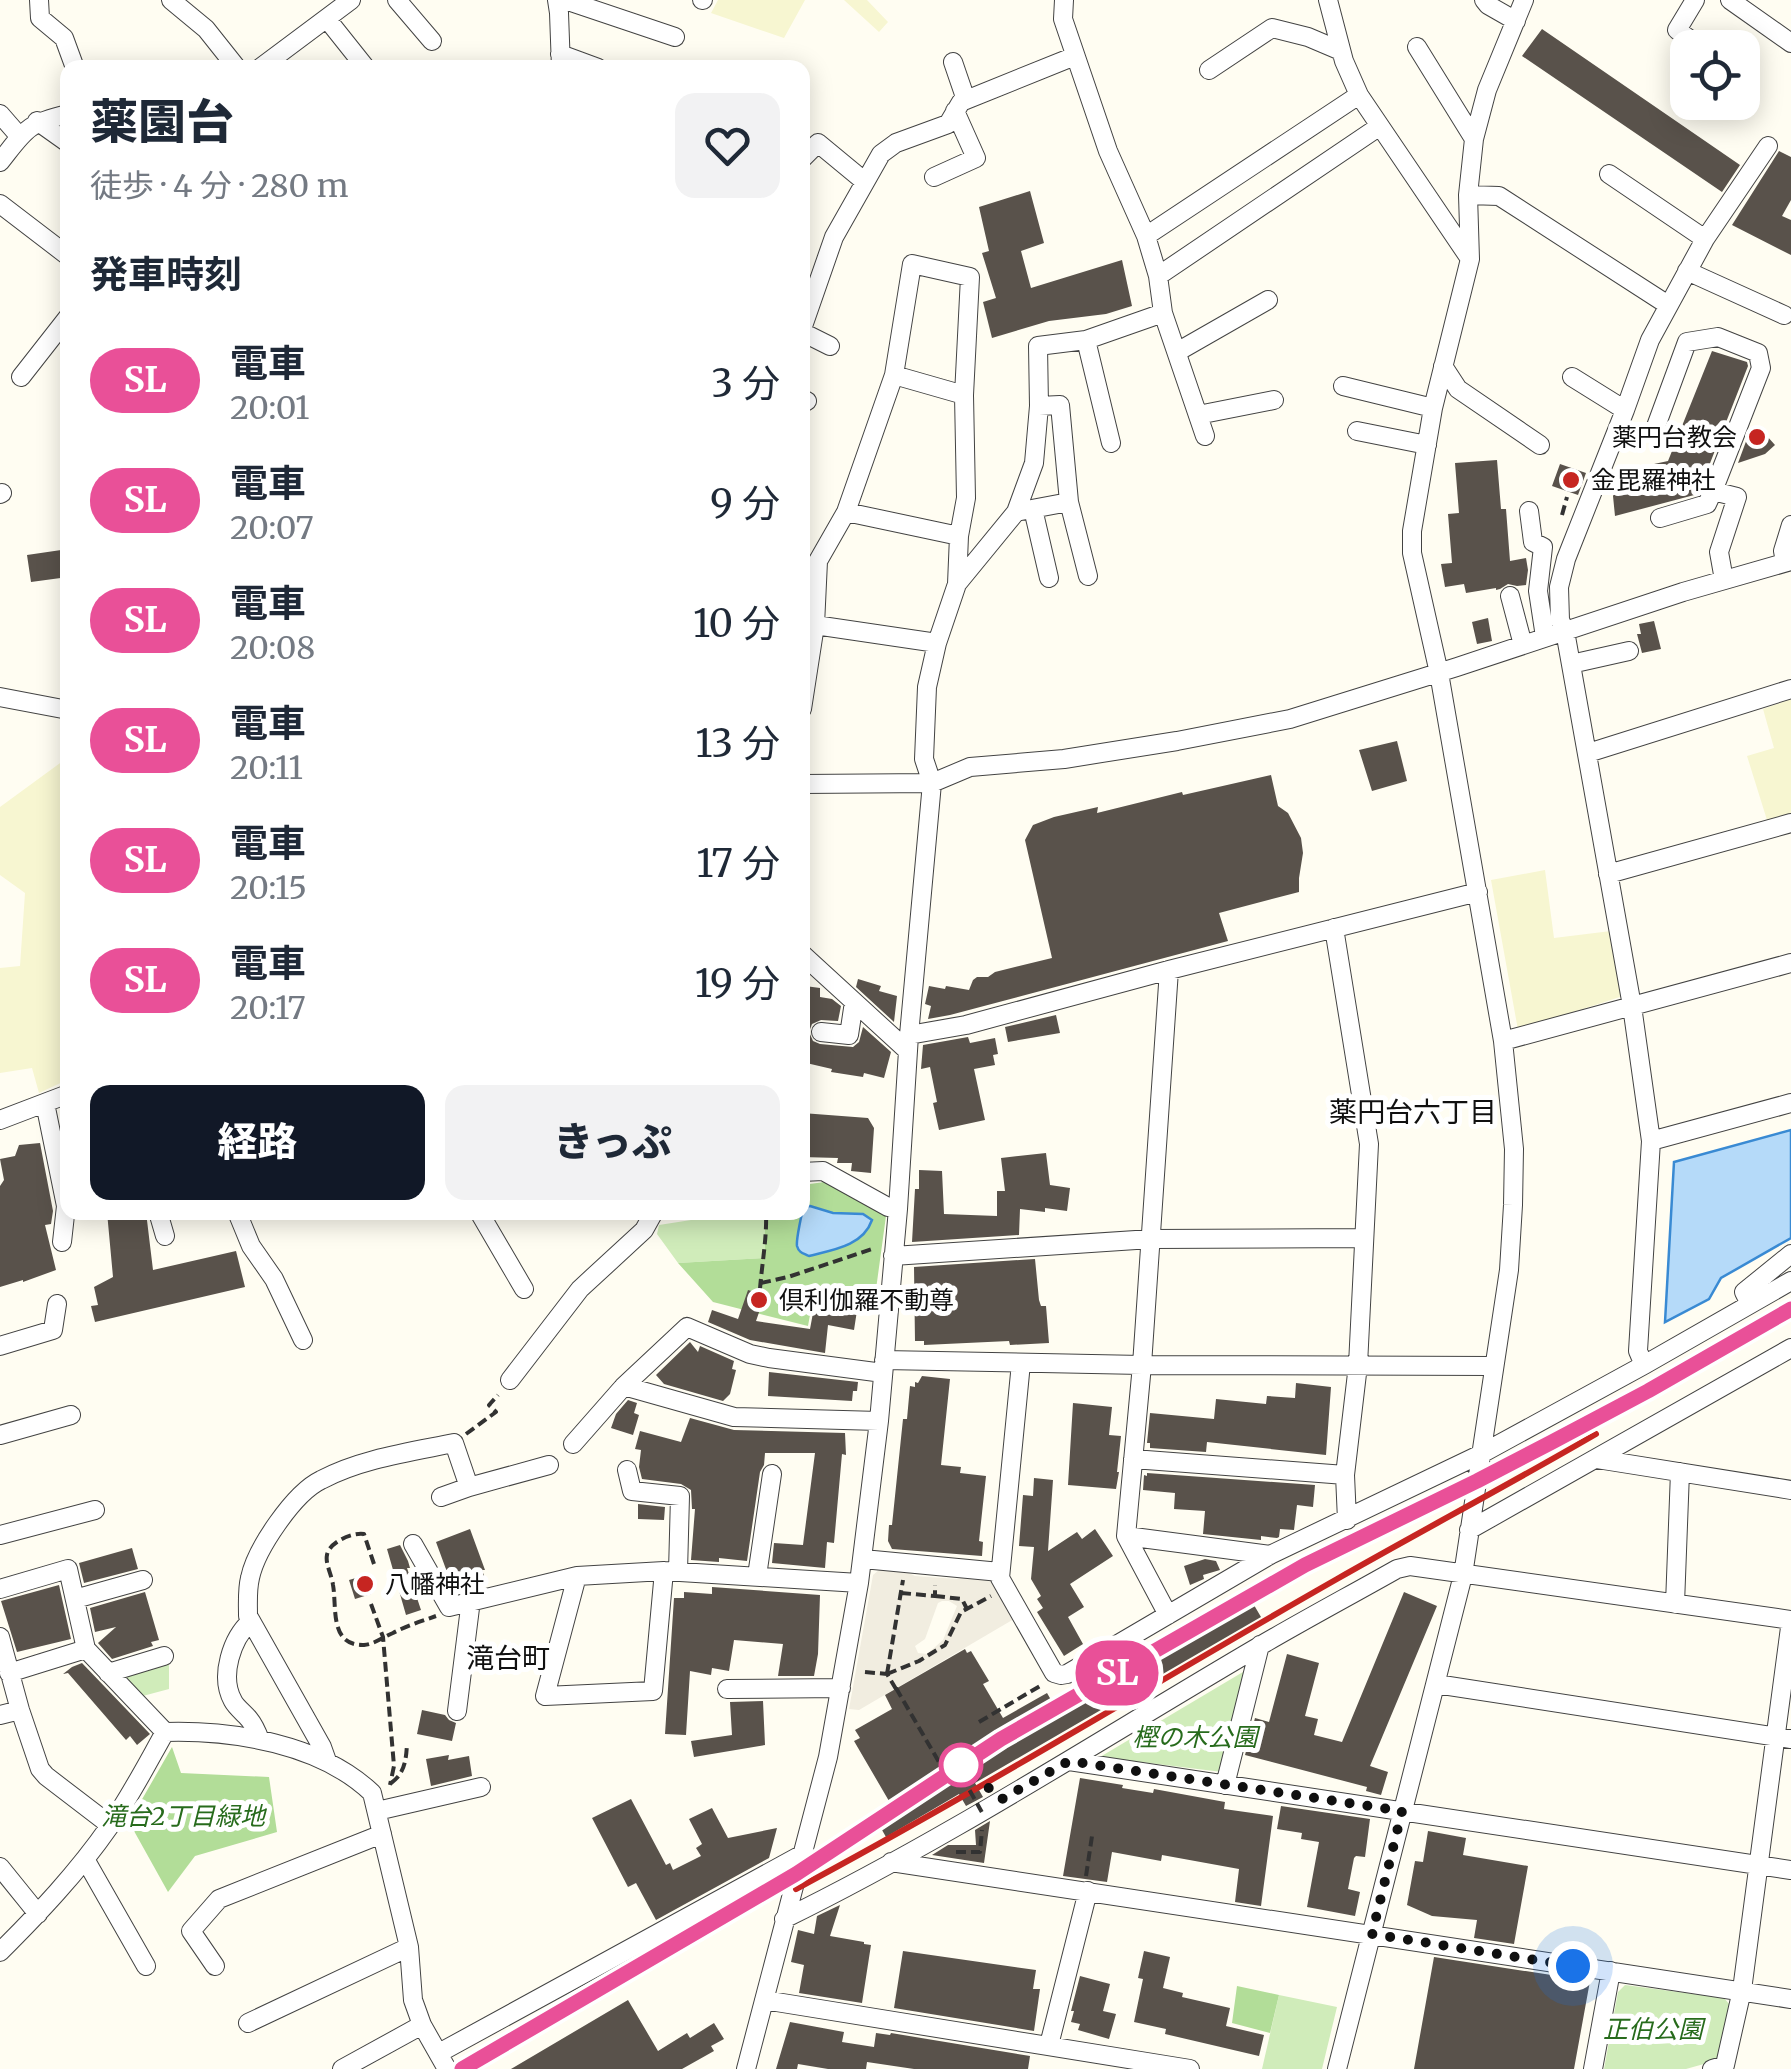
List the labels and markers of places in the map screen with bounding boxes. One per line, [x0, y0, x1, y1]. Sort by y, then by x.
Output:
place label: 薬円台教会 [1612, 421, 1737, 453]
marker: 薬円台教会 [1746, 426, 1768, 448]
place label: 金毘羅神社 [1591, 464, 1716, 496]
marker: 金毘羅神社 [1560, 469, 1582, 491]
place label: 倶利伽羅不動尊 [779, 1284, 954, 1316]
marker: 倶利伽羅不動尊 [748, 1289, 770, 1311]
place label: 八幡神社 [385, 1568, 485, 1600]
marker: 八幡神社 [354, 1573, 376, 1595]
unlabelled marker [940, 1744, 982, 1786]

